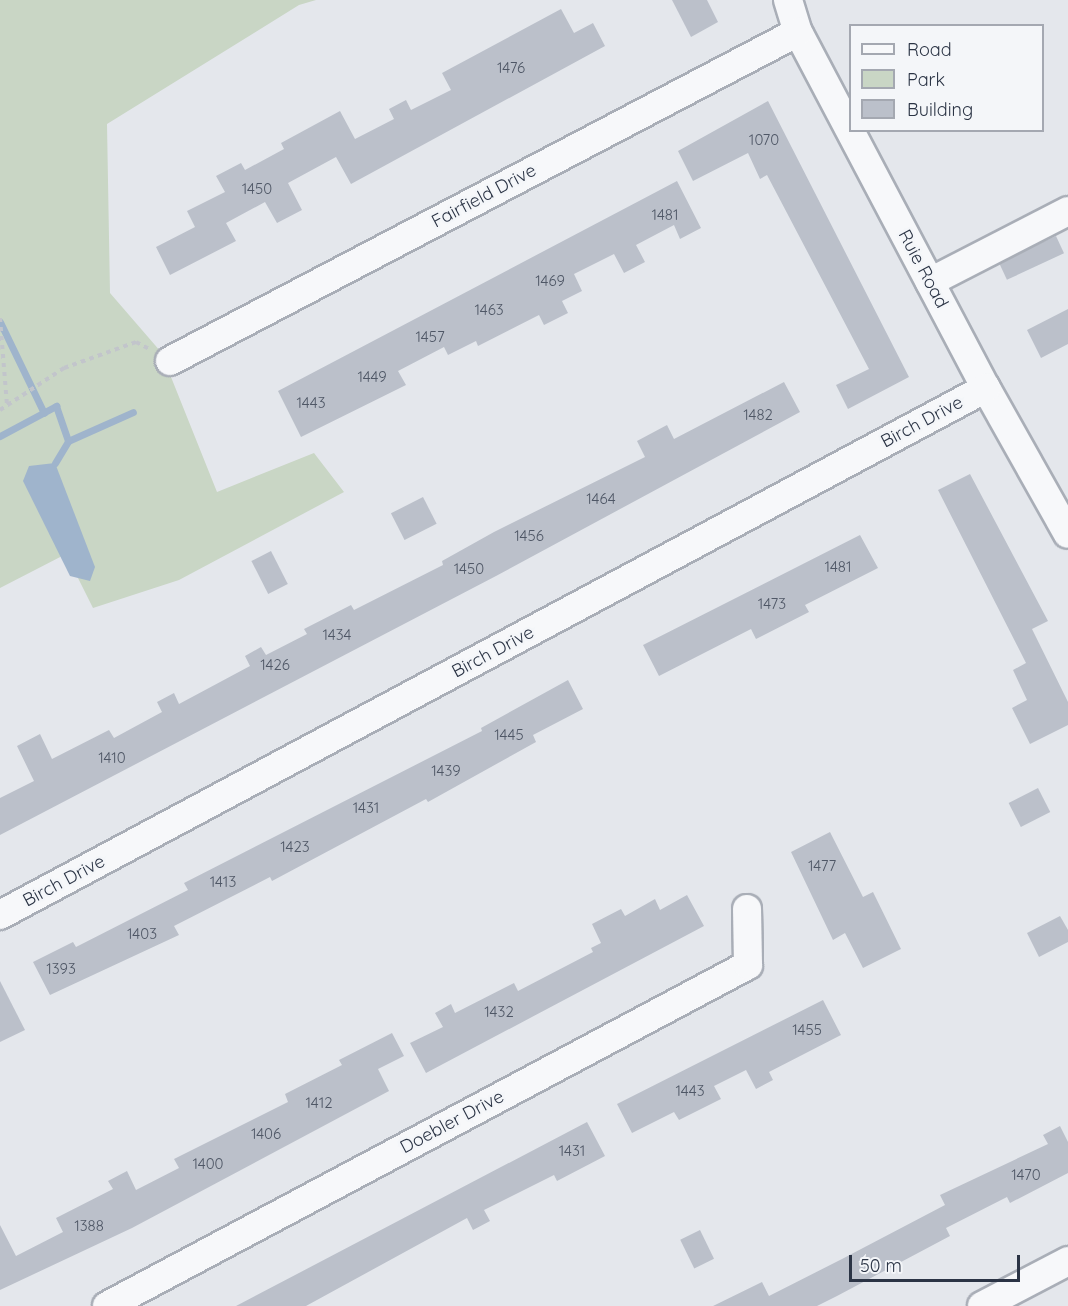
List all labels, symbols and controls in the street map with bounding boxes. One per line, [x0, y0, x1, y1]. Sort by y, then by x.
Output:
legend [849, 24, 1044, 132]
text: Road [907, 38, 952, 61]
house number: 1476 [497, 59, 525, 77]
text: Park [907, 68, 945, 91]
text: Building [907, 98, 973, 121]
house number: 1070 [749, 131, 779, 149]
street label: Fairfield Drive [428, 159, 540, 233]
house number: 1450 [242, 180, 272, 198]
house number: 1481 [652, 206, 678, 224]
street label: Ruie Road [893, 226, 953, 312]
house number: 1469 [535, 272, 565, 290]
house number: 1463 [474, 301, 504, 319]
house number: 1457 [415, 328, 445, 346]
house number: 1449 [357, 368, 387, 386]
street label: Birch Drive [877, 391, 967, 453]
house number: 1443 [297, 394, 325, 412]
house number: 1482 [743, 406, 773, 424]
house number: 1464 [586, 490, 616, 508]
house number: 1456 [514, 527, 544, 545]
house number: 1481 [825, 558, 851, 576]
house number: 1450 [454, 560, 484, 578]
house number: 1473 [758, 595, 786, 613]
street label: Birch Drive [448, 621, 538, 683]
house number: 1434 [323, 626, 351, 644]
house number: 1426 [260, 656, 290, 674]
house number: 1445 [494, 726, 524, 744]
house number: 1410 [98, 749, 126, 767]
house number: 1439 [431, 762, 461, 780]
house number: 1431 [353, 799, 379, 817]
house number: 1423 [280, 838, 310, 856]
street label: Birch Drive [19, 850, 109, 912]
house number: 1477 [808, 857, 836, 875]
house number: 1413 [210, 873, 236, 891]
house number: 1403 [127, 925, 157, 943]
house number: 1393 [46, 960, 76, 978]
house number: 1432 [484, 1003, 514, 1021]
house number: 1455 [792, 1021, 822, 1039]
house number: 1443 [676, 1082, 704, 1100]
street label: Doebler Drive [396, 1086, 508, 1158]
house number: 1412 [306, 1094, 332, 1112]
house number: 1406 [251, 1125, 281, 1143]
house number: 1431 [559, 1142, 585, 1160]
house number: 1400 [192, 1155, 224, 1173]
house number: 1470 [1011, 1166, 1041, 1184]
house number: 1388 [74, 1217, 104, 1235]
scale bar [852, 1243, 1023, 1281]
text: 50 m [860, 1254, 902, 1277]

